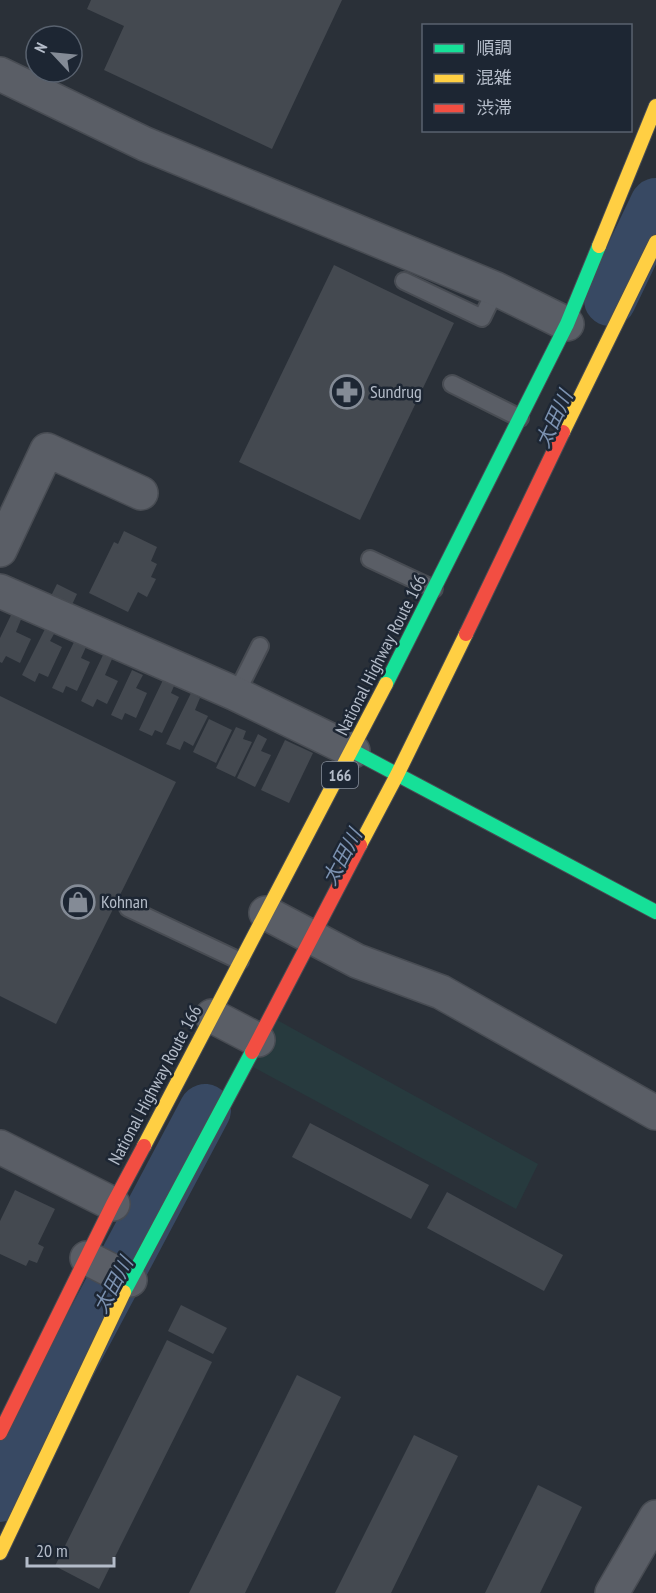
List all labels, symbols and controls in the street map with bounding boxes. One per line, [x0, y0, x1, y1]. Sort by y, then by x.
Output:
north arrow [24, 24, 84, 84]
legend [422, 24, 632, 132]
text: 順調 [476, 36, 512, 59]
text: N [30, 39, 51, 56]
text: 混雑 [476, 66, 512, 89]
text: 渋滞 [476, 96, 512, 119]
pharmacy icon: Sundrug [329, 374, 365, 410]
place label: Sundrug [370, 380, 422, 403]
water label: 太田川 [530, 385, 579, 452]
street label: National Highway Route 166 [330, 570, 431, 739]
road number: 166 [322, 762, 358, 788]
water label: 太田川 [316, 823, 369, 890]
shop icon: Kohnan [60, 884, 96, 920]
place label: Kohnan [101, 890, 148, 913]
street label: National Highway Route 166 [103, 1001, 206, 1169]
water label: 太田川 [87, 1251, 140, 1318]
scale bar [27, 1530, 114, 1568]
text: 20 m [36, 1539, 68, 1562]

